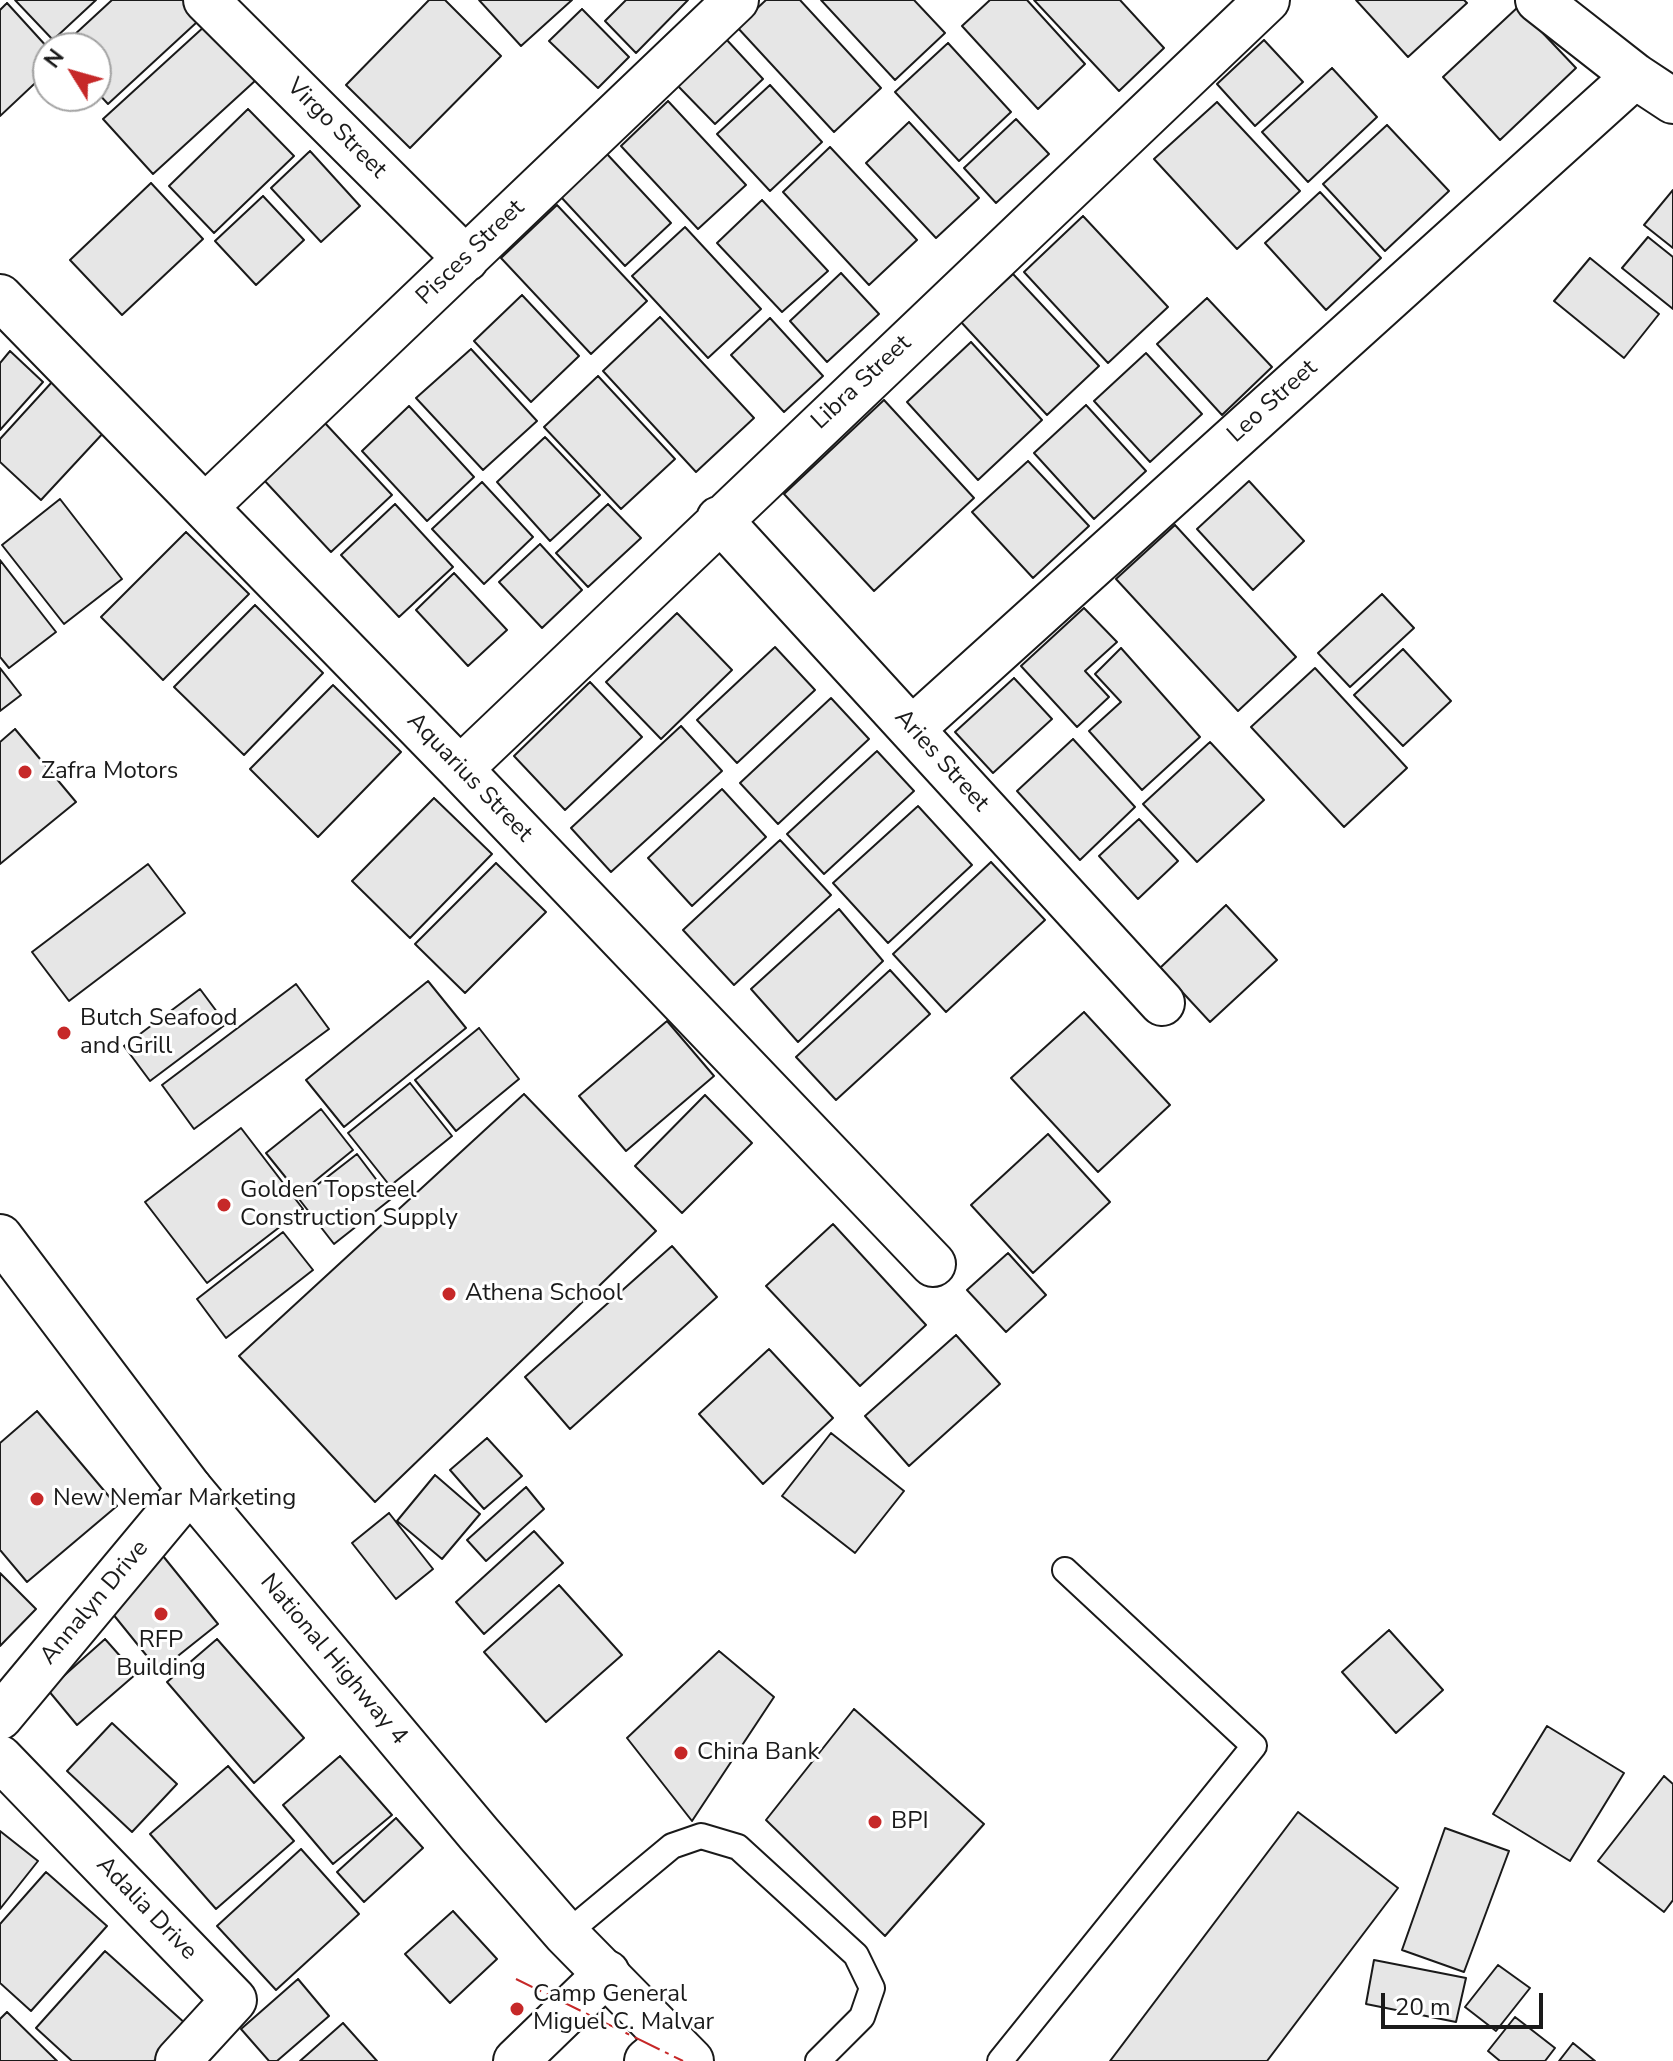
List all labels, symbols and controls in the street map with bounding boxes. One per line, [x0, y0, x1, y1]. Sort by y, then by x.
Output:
north arrow [32, 32, 112, 112]
text: N [37, 43, 71, 74]
street label: Virgo Street [280, 73, 392, 185]
street label: Pisces Street [411, 194, 531, 312]
street label: Libra Street [806, 330, 918, 436]
street label: Leo Street [1222, 354, 1324, 450]
street label: Aries Street [888, 704, 994, 818]
street label: Aquarius Street [400, 707, 538, 849]
place label: Zafra Motors [41, 758, 178, 786]
marker: Zafra Motors [16, 763, 34, 781]
place label: Butch Seafood and Grill [80, 1005, 237, 1061]
marker: Butch Seafood and Grill [55, 1024, 73, 1042]
place label: Golden Topsteel Construction Supply [240, 1177, 458, 1233]
marker: Golden Topsteel Construction Supply [215, 1196, 233, 1214]
place label: Athena School [465, 1280, 623, 1308]
marker: Athena School [440, 1285, 458, 1303]
place label: New Nemar Marketing [53, 1485, 296, 1513]
marker: New Nemar Marketing [28, 1490, 46, 1508]
street label: Annalyn Drive [35, 1535, 155, 1671]
street label: National Highway 4 [253, 1569, 413, 1751]
marker: RFP Building [152, 1605, 170, 1623]
place label: RFP Building [116, 1627, 206, 1683]
place label: China Bank [697, 1739, 819, 1767]
marker: China Bank [672, 1744, 690, 1762]
place label: BPI [891, 1808, 929, 1836]
marker: BPI [866, 1813, 884, 1831]
street label: Adalia Drive [90, 1851, 202, 1967]
scale bar [1385, 1977, 1547, 2027]
place label: Camp General Miguel C. Malvar [533, 1981, 714, 2037]
text: 20 m [1395, 1991, 1451, 2023]
marker: Camp General Miguel C. Malvar [508, 2000, 526, 2018]

